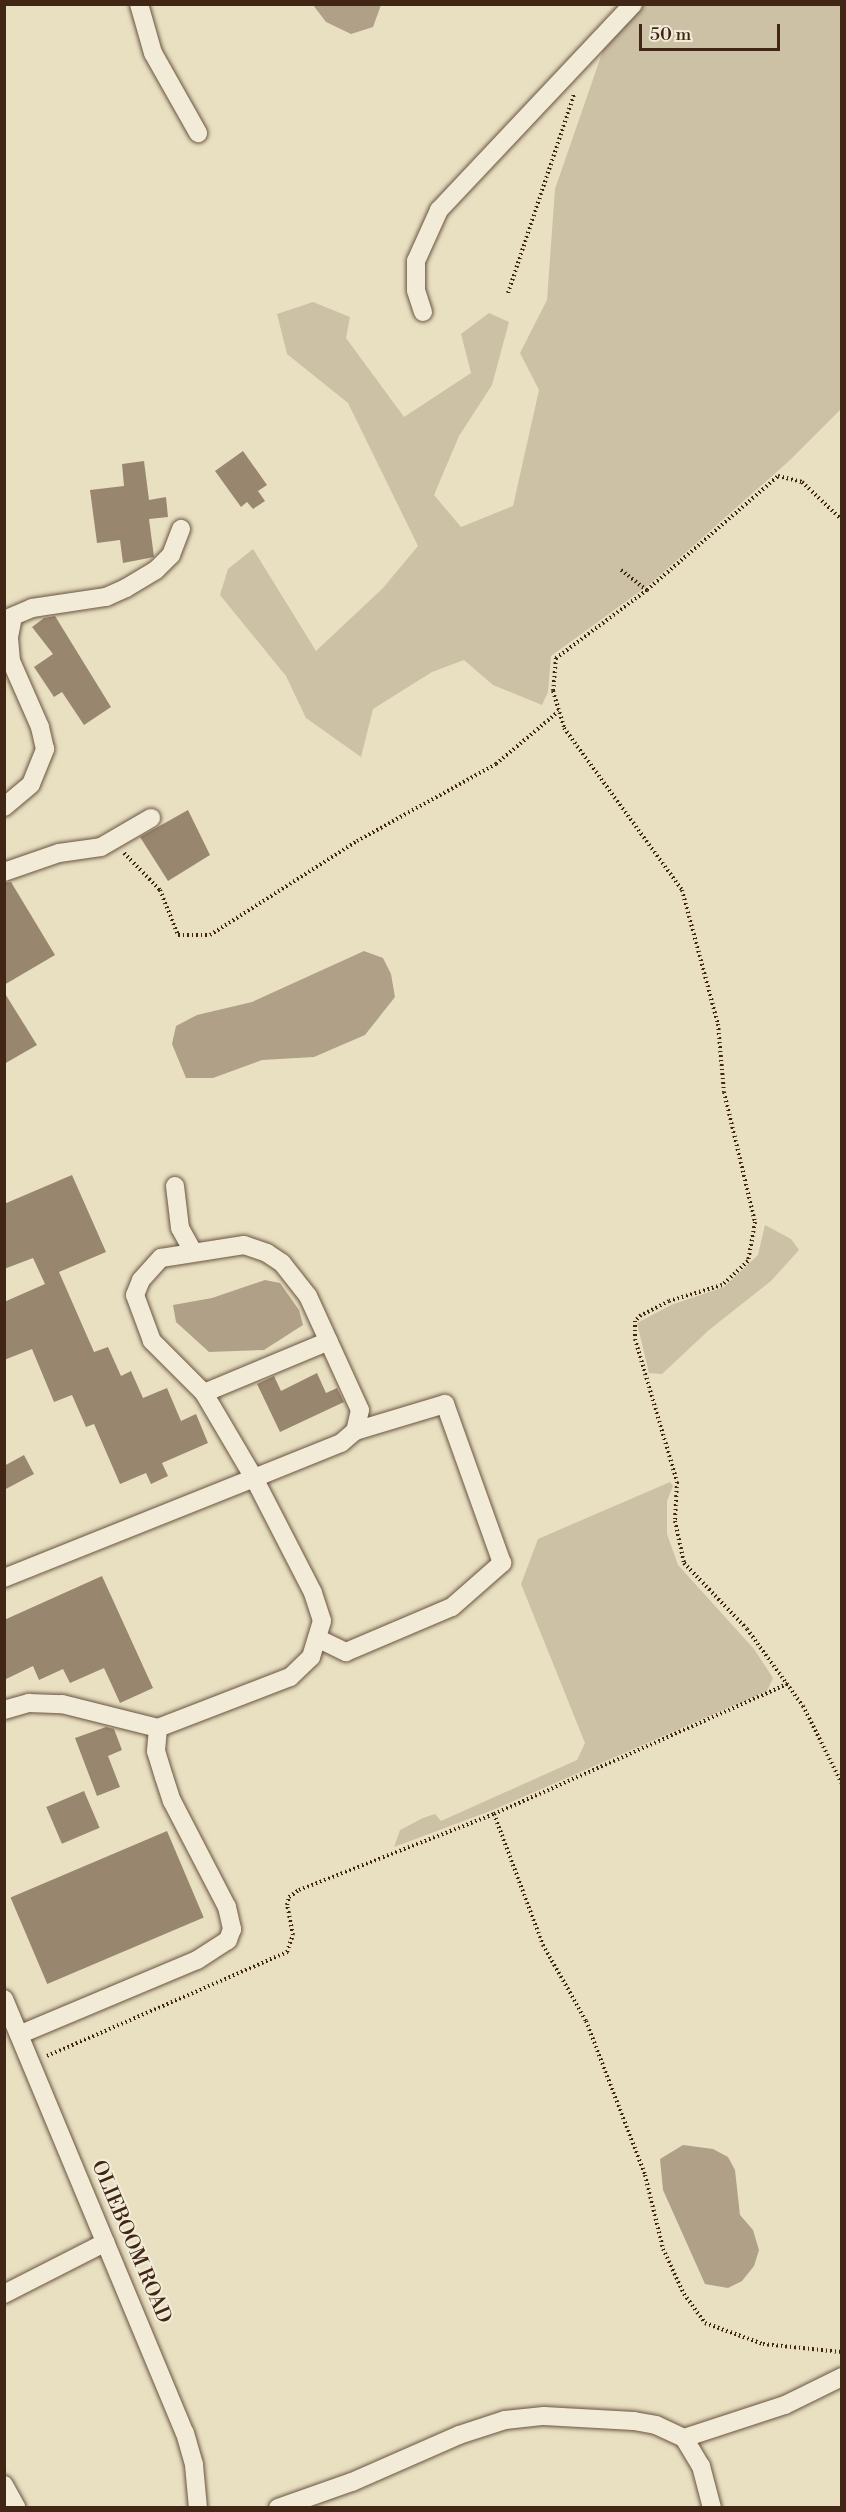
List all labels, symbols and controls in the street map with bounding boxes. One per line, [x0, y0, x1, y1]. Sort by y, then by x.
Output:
scale bar [642, 12, 783, 50]
text: 50 m [650, 23, 691, 46]
street label: OLIEBOOM ROAD [86, 2157, 176, 2327]

